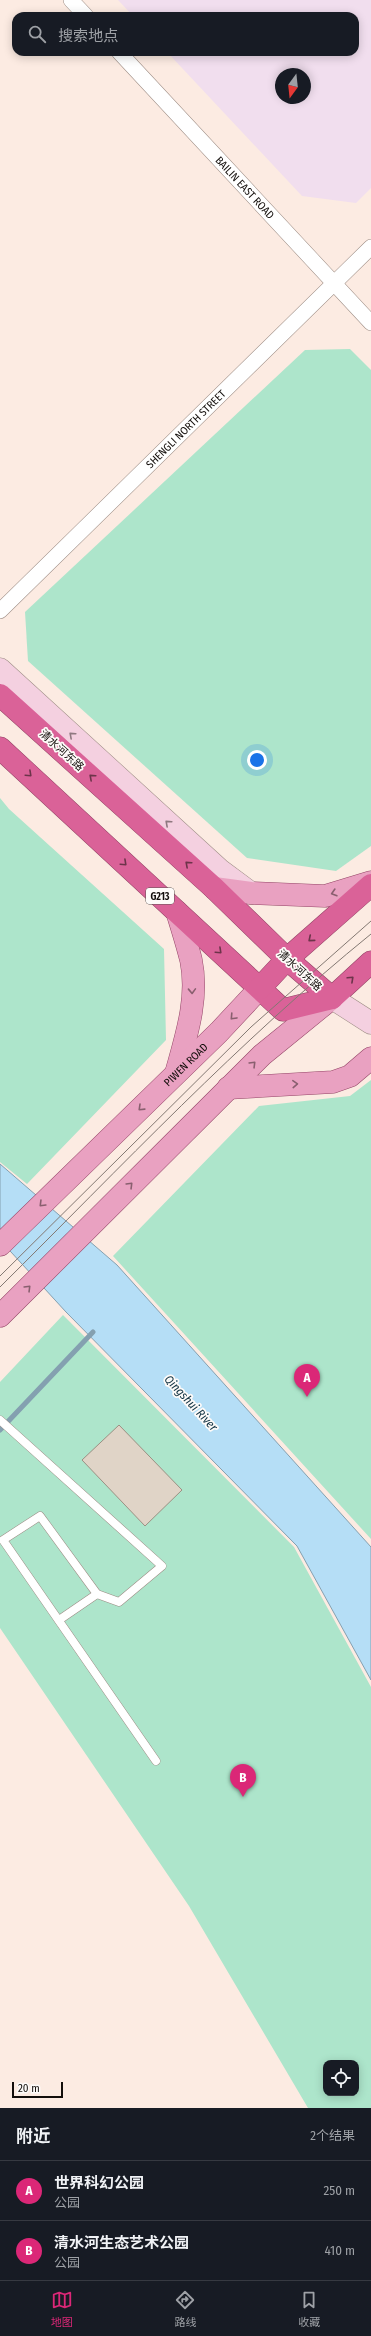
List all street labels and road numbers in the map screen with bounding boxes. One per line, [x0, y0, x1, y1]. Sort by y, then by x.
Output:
street label: BAILIN EAST ROAD [212, 154, 277, 222]
street label: SHENGLI NORTH STREET [143, 387, 229, 471]
street label: 清水河东路 [37, 727, 86, 774]
road number: G213 [146, 888, 174, 904]
street label: 清水河东路 [275, 947, 324, 994]
street label: PIWEN ROAD [161, 1040, 211, 1089]

